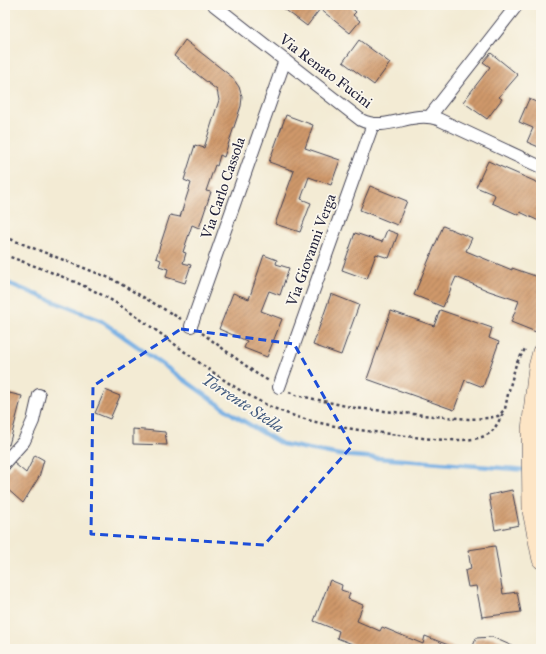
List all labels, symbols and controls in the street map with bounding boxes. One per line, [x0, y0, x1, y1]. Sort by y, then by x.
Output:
street label: Via Renato Fucini [275, 30, 376, 112]
street label: Via Carlo Cassola [197, 134, 249, 242]
street label: Via Giovanni Verga [282, 191, 340, 310]
water label: Torrente Stella [198, 369, 288, 437]

